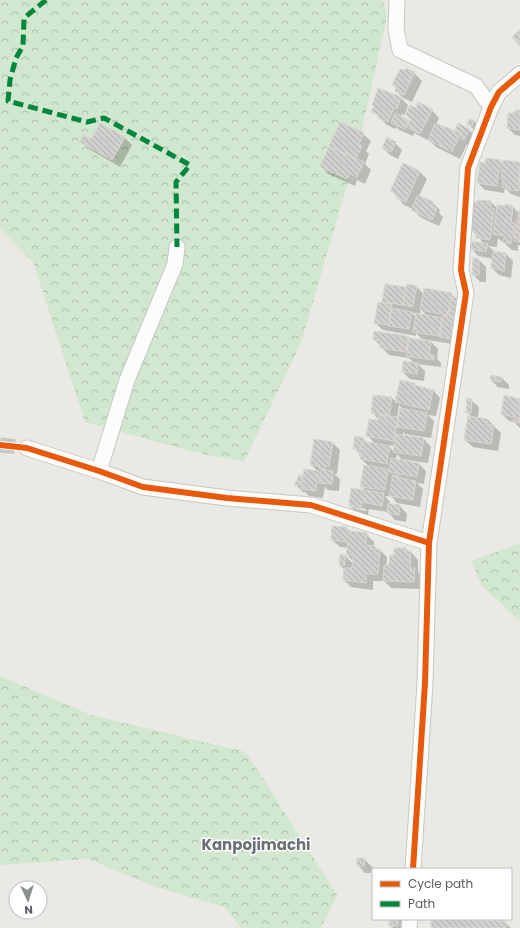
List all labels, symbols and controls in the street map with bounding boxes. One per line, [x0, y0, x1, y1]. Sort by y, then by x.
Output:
district label: Kanpojimachi [201, 834, 311, 855]
legend [372, 868, 512, 920]
text: Cycle path [408, 875, 473, 892]
north arrow [8, 880, 48, 920]
text: Path [408, 895, 435, 912]
text: N [24, 902, 33, 918]

